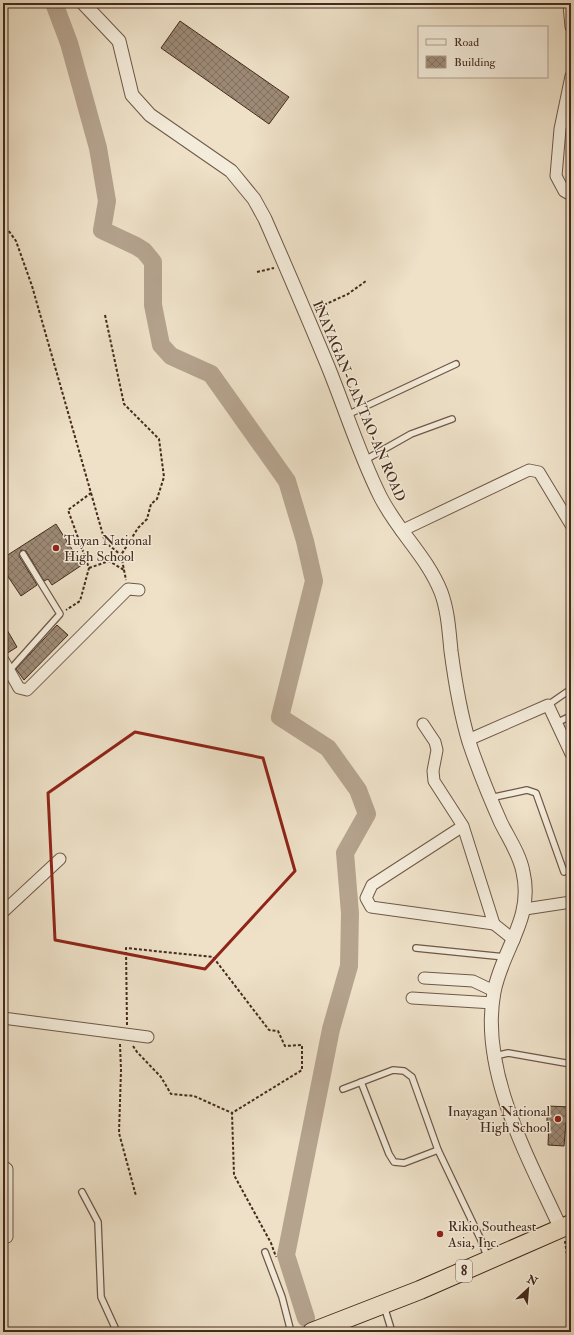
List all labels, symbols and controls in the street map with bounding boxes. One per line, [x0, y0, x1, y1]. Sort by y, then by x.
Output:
legend [418, 26, 548, 78]
text: Road [454, 35, 479, 50]
text: Building [454, 55, 497, 70]
street label: INAYAGAN-CANTAO-AN ROAD [309, 298, 409, 504]
place label: Tuyan National High School [64, 532, 152, 565]
marker: Tuyan National High School [51, 543, 61, 553]
place label: Inayagan National High School [447, 1103, 550, 1136]
marker: Inayagan National High School [553, 1114, 563, 1124]
place label: Rikio Southeast Asia, Inc. [447, 1218, 537, 1251]
marker: Rikio Southeast Asia, Inc. [435, 1229, 445, 1239]
road number: 8 [456, 1260, 472, 1282]
north arrow [508, 1269, 548, 1309]
text: N [524, 1272, 540, 1289]

